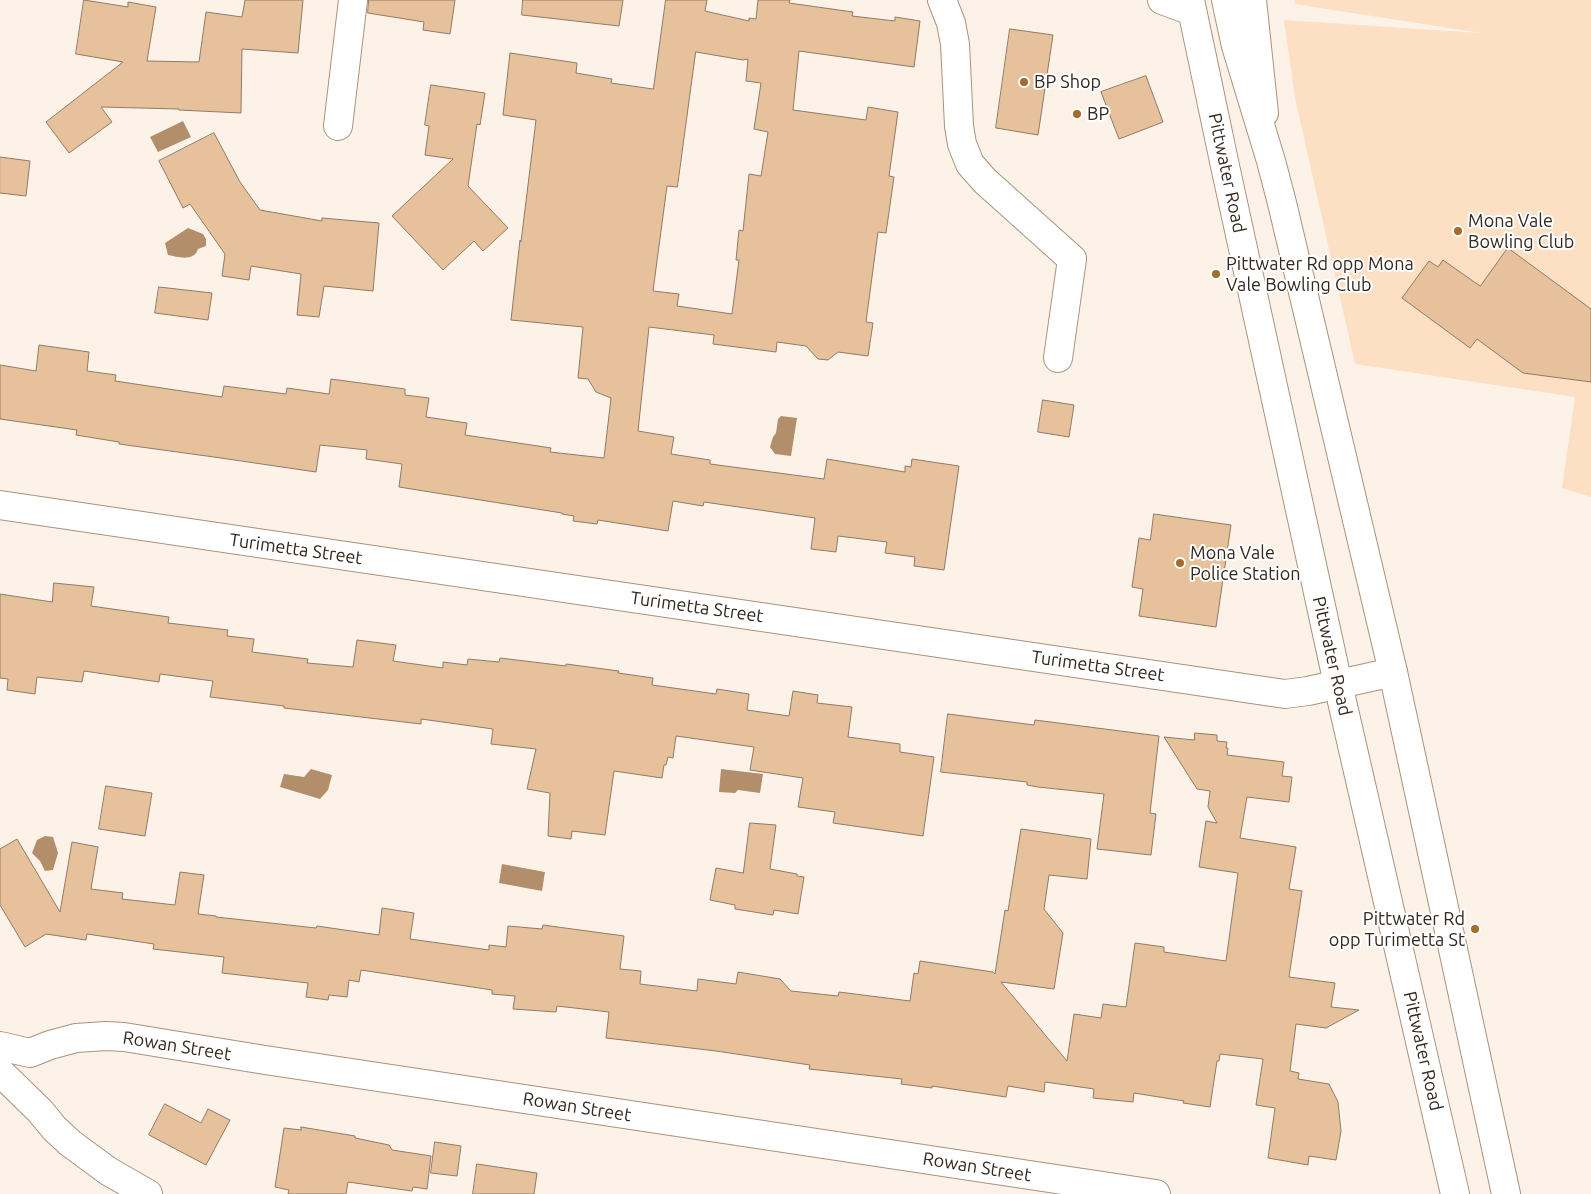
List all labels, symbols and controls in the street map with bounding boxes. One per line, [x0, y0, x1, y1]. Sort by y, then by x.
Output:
place label: BP Shop [1034, 71, 1101, 93]
marker: BP Shop [1018, 76, 1030, 88]
place label: BP [1087, 103, 1109, 125]
marker: BP [1071, 108, 1083, 120]
street label: Pittwater Road [1204, 111, 1250, 235]
place label: Mona Vale Bowling Club [1468, 210, 1574, 252]
marker: Mona Vale Bowling Club [1452, 225, 1464, 237]
place label: Pittwater Rd opp Mona Vale Bowling Club [1226, 253, 1414, 296]
marker: Pittwater Rd opp Mona Vale Bowling Club [1210, 268, 1222, 280]
street label: Turimetta Street [228, 529, 364, 569]
place label: Mona Vale Police Station [1190, 542, 1301, 584]
marker: Mona Vale Police Station [1174, 557, 1186, 569]
street label: Turimetta Street [629, 587, 765, 627]
street label: Pittwater Road [1308, 594, 1356, 718]
street label: Turimetta Street [1030, 646, 1166, 686]
place label: Pittwater Rd opp Turimetta St [1329, 908, 1465, 951]
marker: Pittwater Rd opp Turimetta St [1469, 923, 1481, 935]
street label: Pittwater Road [1399, 989, 1447, 1113]
street label: Rowan Street [121, 1027, 233, 1065]
street label: Rowan Street [521, 1088, 633, 1126]
street label: Rowan Street [921, 1148, 1033, 1186]

